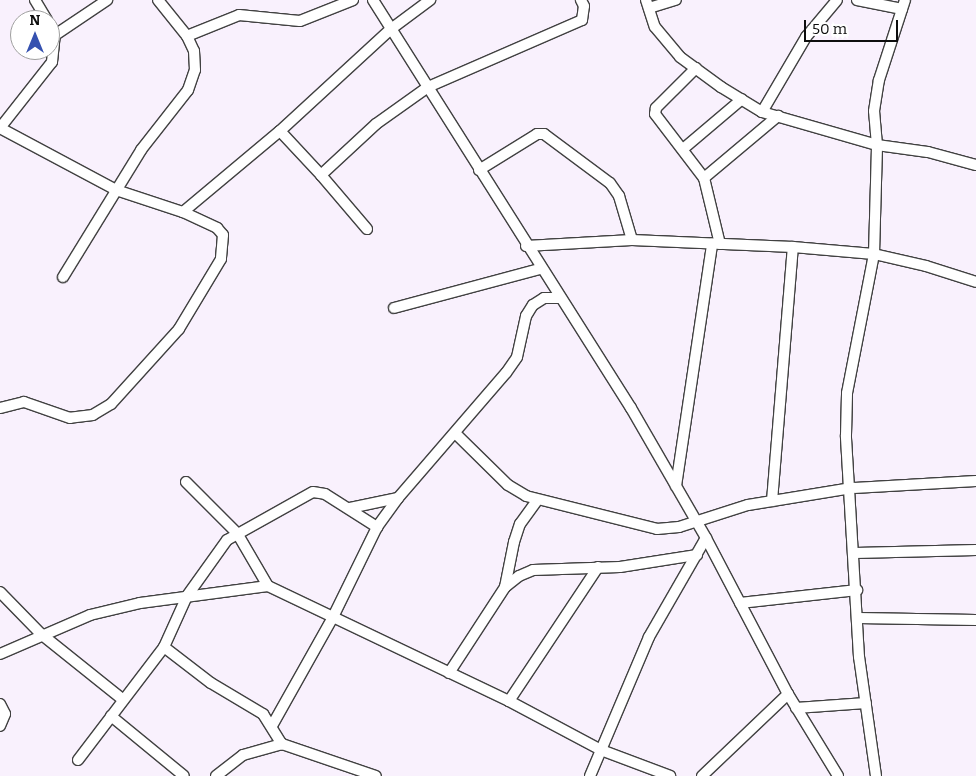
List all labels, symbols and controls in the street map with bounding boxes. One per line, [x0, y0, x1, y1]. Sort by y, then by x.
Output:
north arrow [10, 10, 60, 60]
scale bar [806, 10, 900, 42]
text: N [30, 12, 40, 29]
text: 50 m [812, 20, 847, 38]

